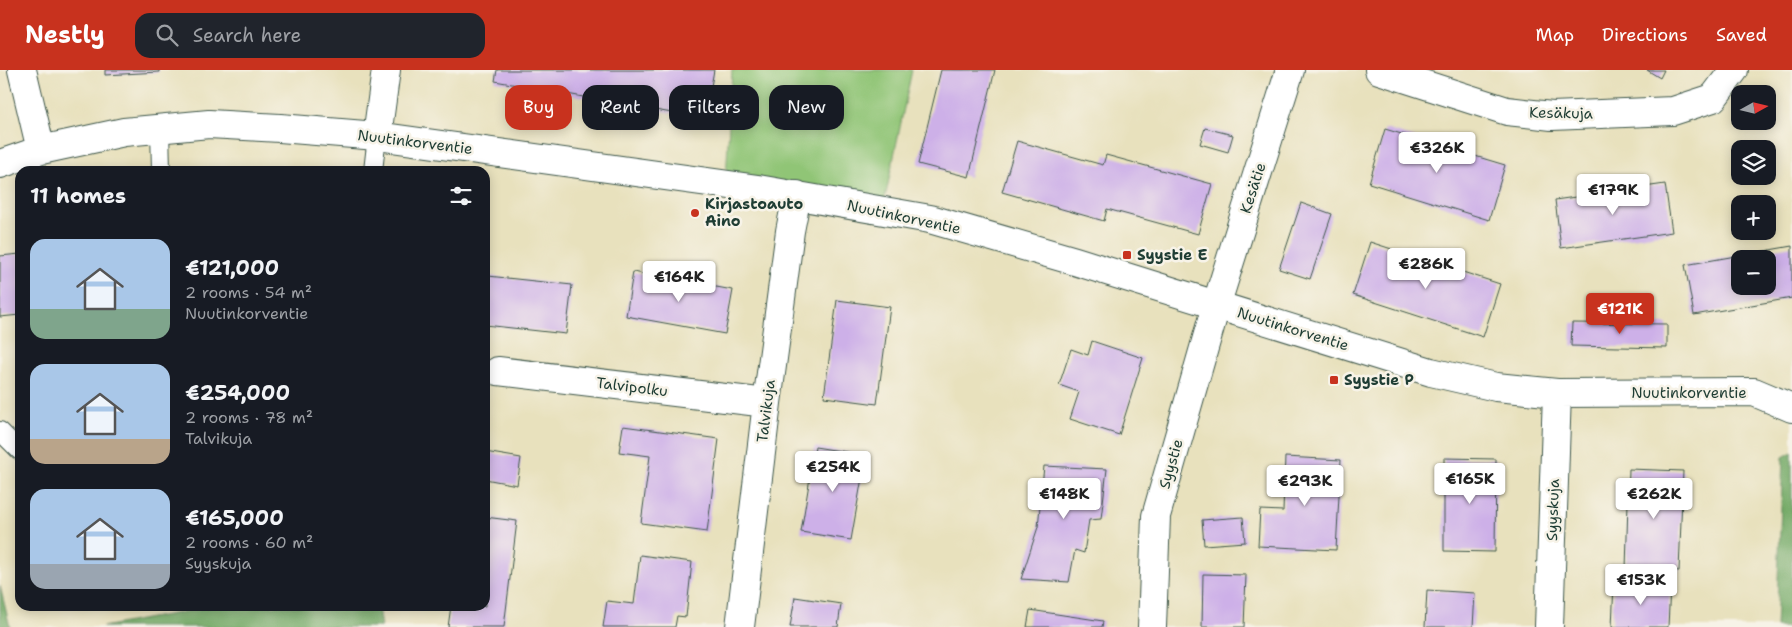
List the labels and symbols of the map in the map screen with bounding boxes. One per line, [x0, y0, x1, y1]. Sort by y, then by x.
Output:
north arrow [1731, 85, 1776, 130]
street label: Kesäkuja [1529, 102, 1594, 124]
street label: Nuutinkorventie [356, 125, 474, 159]
pin: €326K [1402, 132, 1472, 174]
street label: Kesätie [1235, 160, 1271, 216]
pin: €179K [1578, 174, 1648, 216]
place label: Kirjastoauto Aino [705, 194, 803, 231]
street label: Nuutinkorventie [845, 195, 963, 239]
marker: Kirjastoauto Aino [689, 207, 701, 219]
place label: Syystie E [1137, 245, 1207, 265]
pin: €286K [1391, 248, 1461, 290]
marker: Syystie E [1121, 249, 1133, 261]
pin: €164K [644, 260, 714, 303]
pin: €121K [1585, 292, 1655, 335]
street label: Nuutinkorventie [1235, 303, 1351, 355]
place label: Syystie P [1344, 370, 1414, 390]
street label: Talvipolku [595, 373, 669, 401]
marker: Syystie P [1328, 374, 1340, 386]
street label: Talvikuja [752, 378, 780, 444]
street label: Nuutinkorventie [1631, 383, 1747, 403]
street label: Syystie [1154, 437, 1188, 491]
pin: €254K [798, 450, 868, 493]
pin: €165K [1435, 462, 1505, 505]
pin: €293K [1270, 464, 1340, 507]
pin: €148K [1029, 478, 1099, 520]
street label: Syyskuja [1542, 478, 1564, 541]
pin: €262K [1619, 478, 1689, 520]
pin: €153K [1606, 564, 1676, 606]

